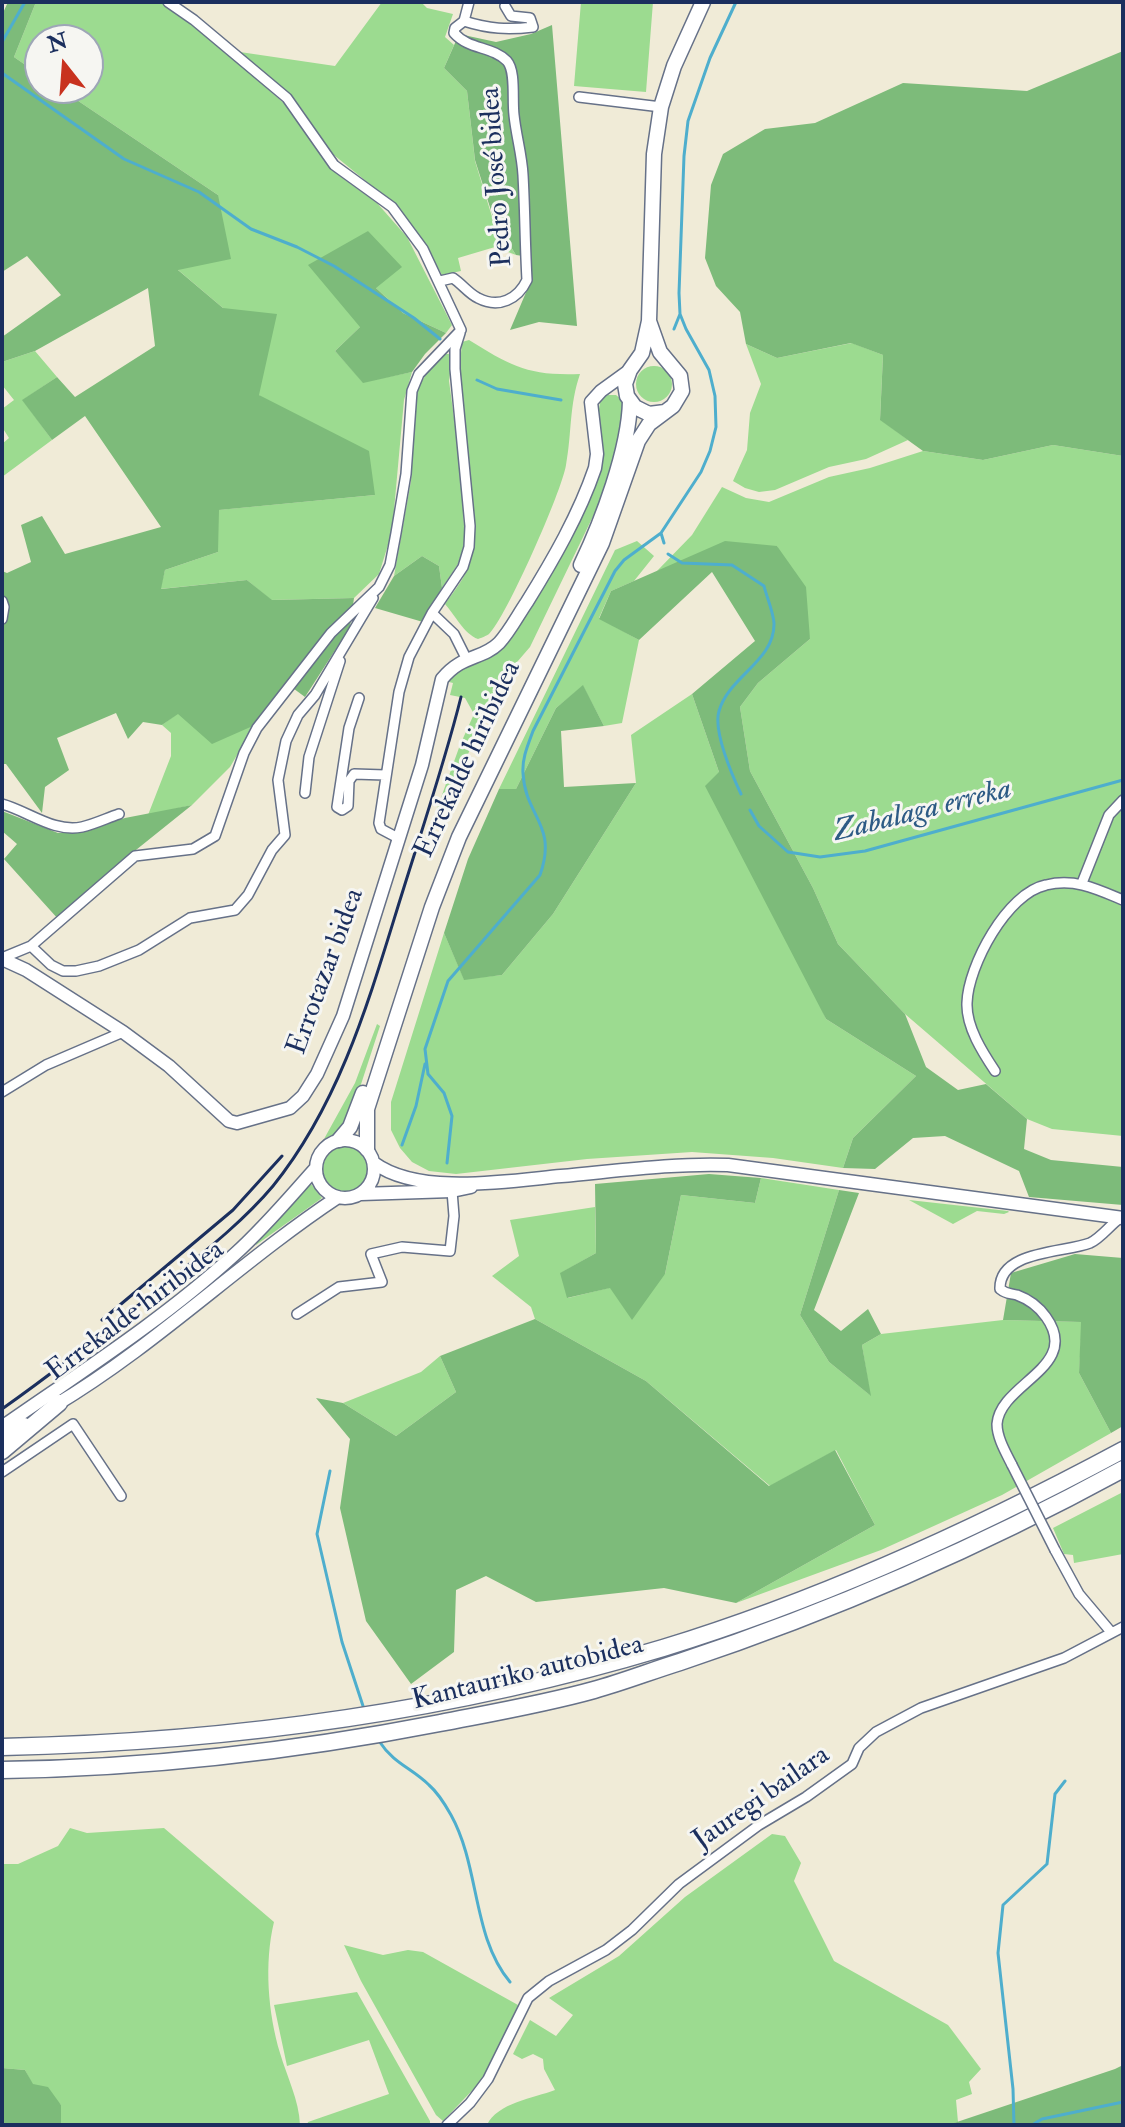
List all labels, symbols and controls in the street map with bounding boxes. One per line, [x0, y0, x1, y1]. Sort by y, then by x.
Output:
north arrow [24, 24, 104, 104]
text: N [44, 27, 71, 59]
street label: Pedro José bidea [475, 86, 521, 268]
street label: Errekalde hiribidea [409, 656, 529, 864]
water label: Zabalaga erreka [830, 773, 1016, 851]
street label: Errotazar bidea [281, 884, 373, 1060]
street label: Errekalde hiribidea [41, 1234, 231, 1390]
street label: Kantauriko autobidea [409, 1629, 647, 1719]
street label: Jauregi bailara [687, 1740, 837, 1858]

